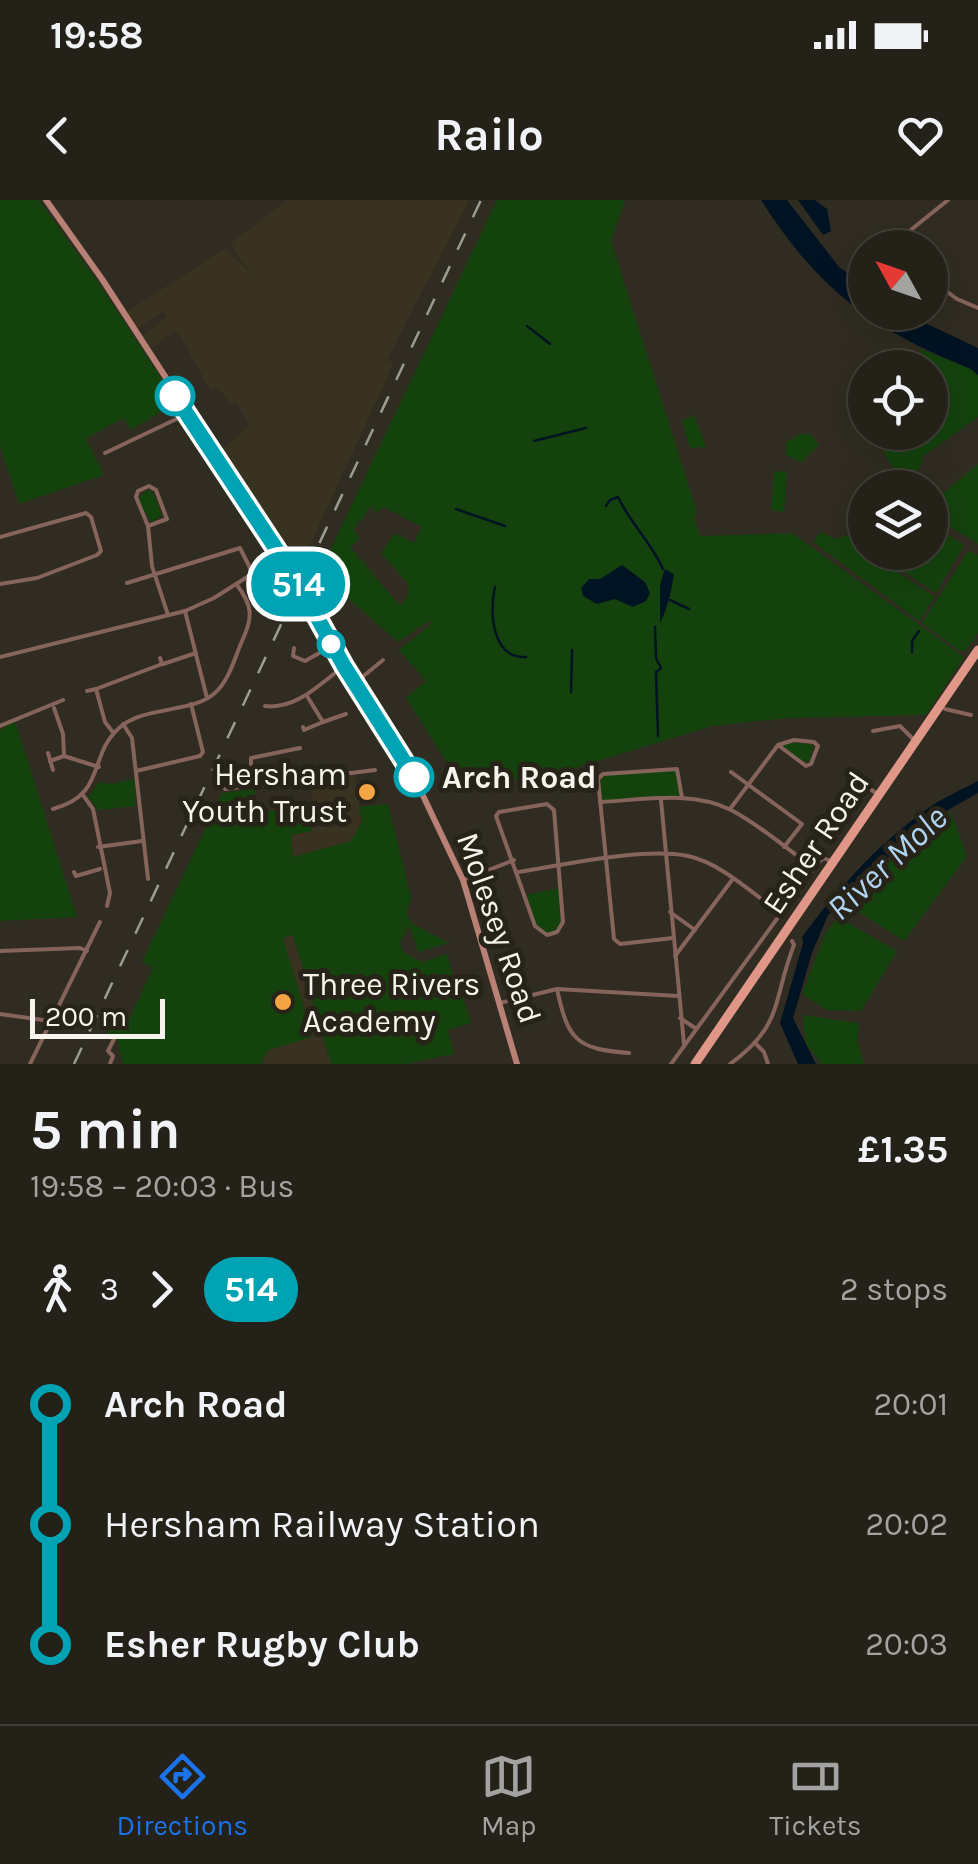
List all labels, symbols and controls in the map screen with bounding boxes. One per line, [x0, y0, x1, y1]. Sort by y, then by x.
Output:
text: 19:58 [50, 13, 144, 58]
icon: back [30, 108, 85, 163]
icon: heart [893, 108, 948, 163]
text: Railo [434, 109, 544, 161]
north arrow [848, 230, 948, 330]
map controls [848, 230, 948, 570]
button: locate [848, 350, 948, 450]
unlabelled marker [156, 377, 194, 415]
button: layers [848, 470, 948, 570]
line badge: 514 [240, 552, 356, 616]
text: 514 [271, 564, 325, 605]
unlabelled marker [318, 631, 344, 657]
place label: Hersham Youth Trust [182, 756, 347, 830]
marker: Arch Road [395, 758, 433, 796]
place label: Arch Road [442, 759, 597, 796]
street label: Esher Road [755, 765, 877, 921]
marker: Hersham Youth Trust [356, 781, 378, 803]
water label: River Mole [818, 797, 956, 929]
street label: Molesey Road [449, 828, 549, 1028]
place label: Three Rivers Academy [303, 966, 480, 1040]
marker: Three Rivers Academy [272, 991, 294, 1013]
scale bar [30, 994, 165, 1038]
text: 200 m [45, 1000, 127, 1033]
text: 5 min [30, 1098, 180, 1162]
text: £1.35 [858, 1127, 948, 1172]
text: 19:58 – 20:03 · Bus [30, 1168, 294, 1205]
icon: walk [30, 1262, 85, 1317]
icon: forward [134, 1262, 189, 1317]
text: 514 [224, 1269, 278, 1310]
text: 3 [100, 1271, 119, 1308]
text: 2 stops [840, 1271, 948, 1308]
text: Arch Road [104, 1382, 288, 1427]
text: 20:01 [874, 1386, 948, 1423]
text: Hersham Railway Station [104, 1502, 540, 1547]
text: 20:02 [866, 1506, 948, 1543]
text: Esher Rugby Club [104, 1622, 420, 1667]
text: 20:03 [865, 1626, 948, 1663]
tab: Directions [116, 1749, 248, 1842]
tab: Map [481, 1749, 536, 1842]
tab: Tickets [769, 1749, 862, 1842]

